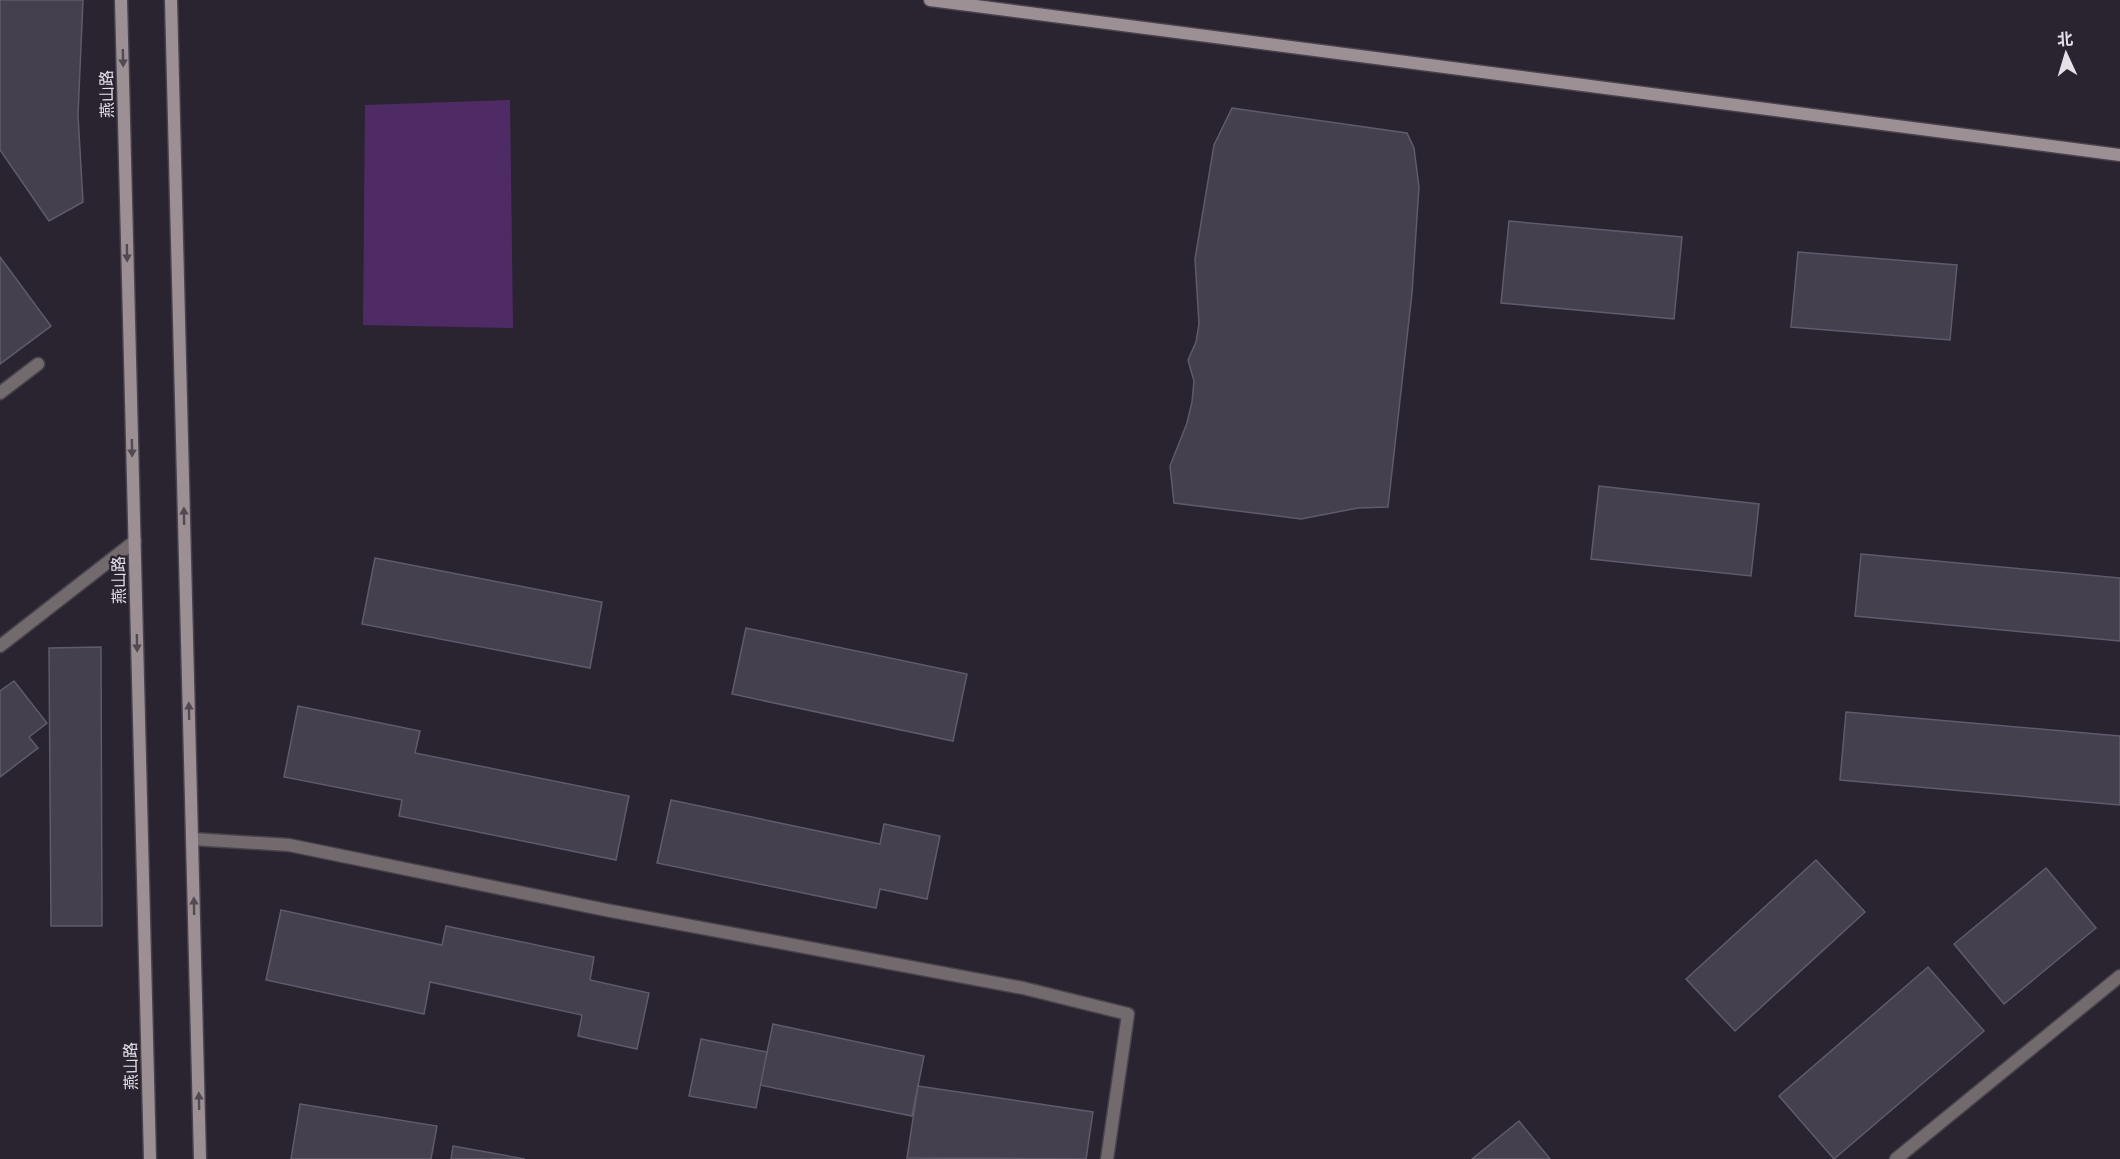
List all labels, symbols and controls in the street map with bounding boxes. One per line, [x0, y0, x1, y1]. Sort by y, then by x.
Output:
north arrow [2036, 24, 2096, 84]
text: 北 [2056, 29, 2074, 50]
one-way arrow [118, 49, 127, 68]
street label: 燕山路 [97, 70, 117, 118]
one-way arrow [123, 244, 132, 263]
one-way arrow [128, 439, 137, 458]
one-way arrow [179, 506, 189, 525]
street label: 燕山路 [109, 556, 129, 604]
one-way arrow [133, 634, 142, 653]
one-way arrow [184, 701, 194, 720]
one-way arrow [189, 896, 198, 915]
street label: 燕山路 [121, 1042, 141, 1090]
one-way arrow [194, 1091, 203, 1110]

